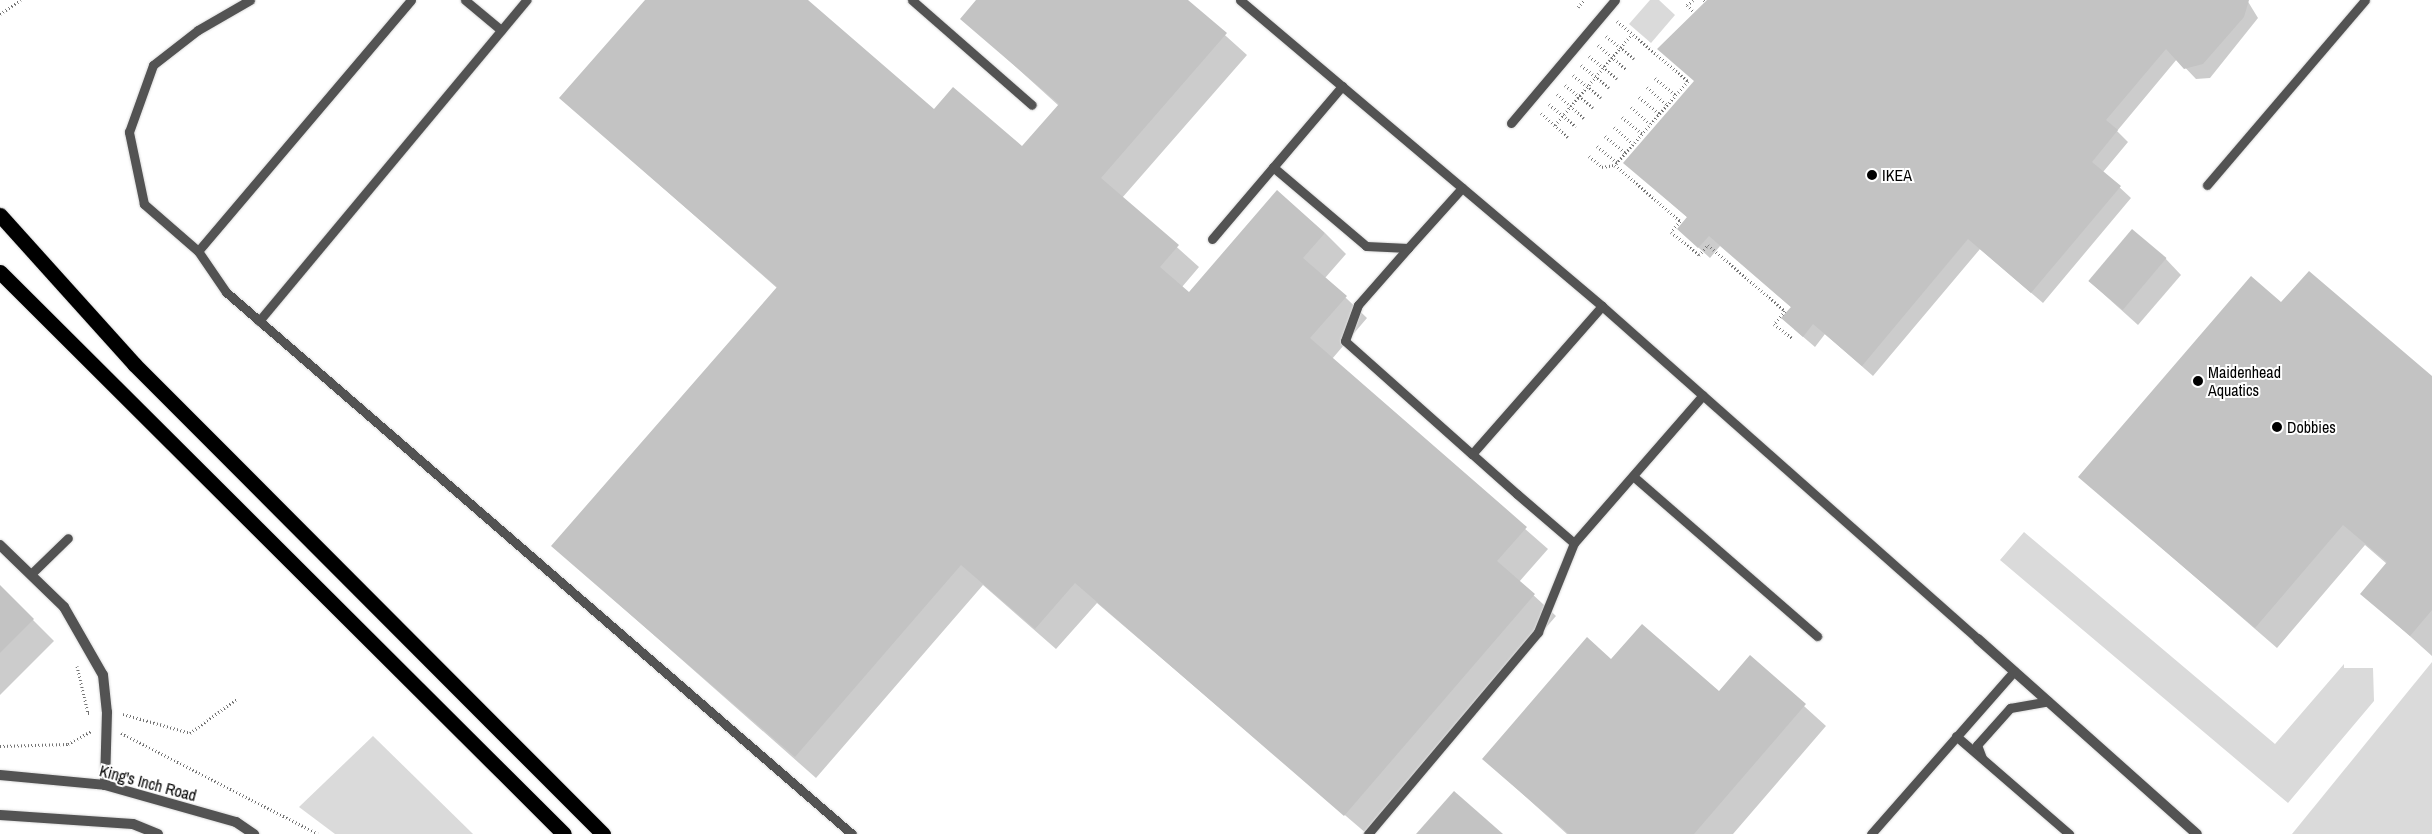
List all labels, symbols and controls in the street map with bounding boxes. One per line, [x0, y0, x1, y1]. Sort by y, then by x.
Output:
place label: IKEA [1882, 165, 1912, 185]
marker: IKEA [1866, 169, 1878, 181]
place label: Maidenhead Aquatics [2208, 362, 2281, 400]
marker: Maidenhead Aquatics [2192, 375, 2204, 387]
place label: Dobbies [2287, 417, 2336, 437]
marker: Dobbies [2271, 421, 2283, 433]
street label: King's Inch Road [97, 761, 199, 805]

